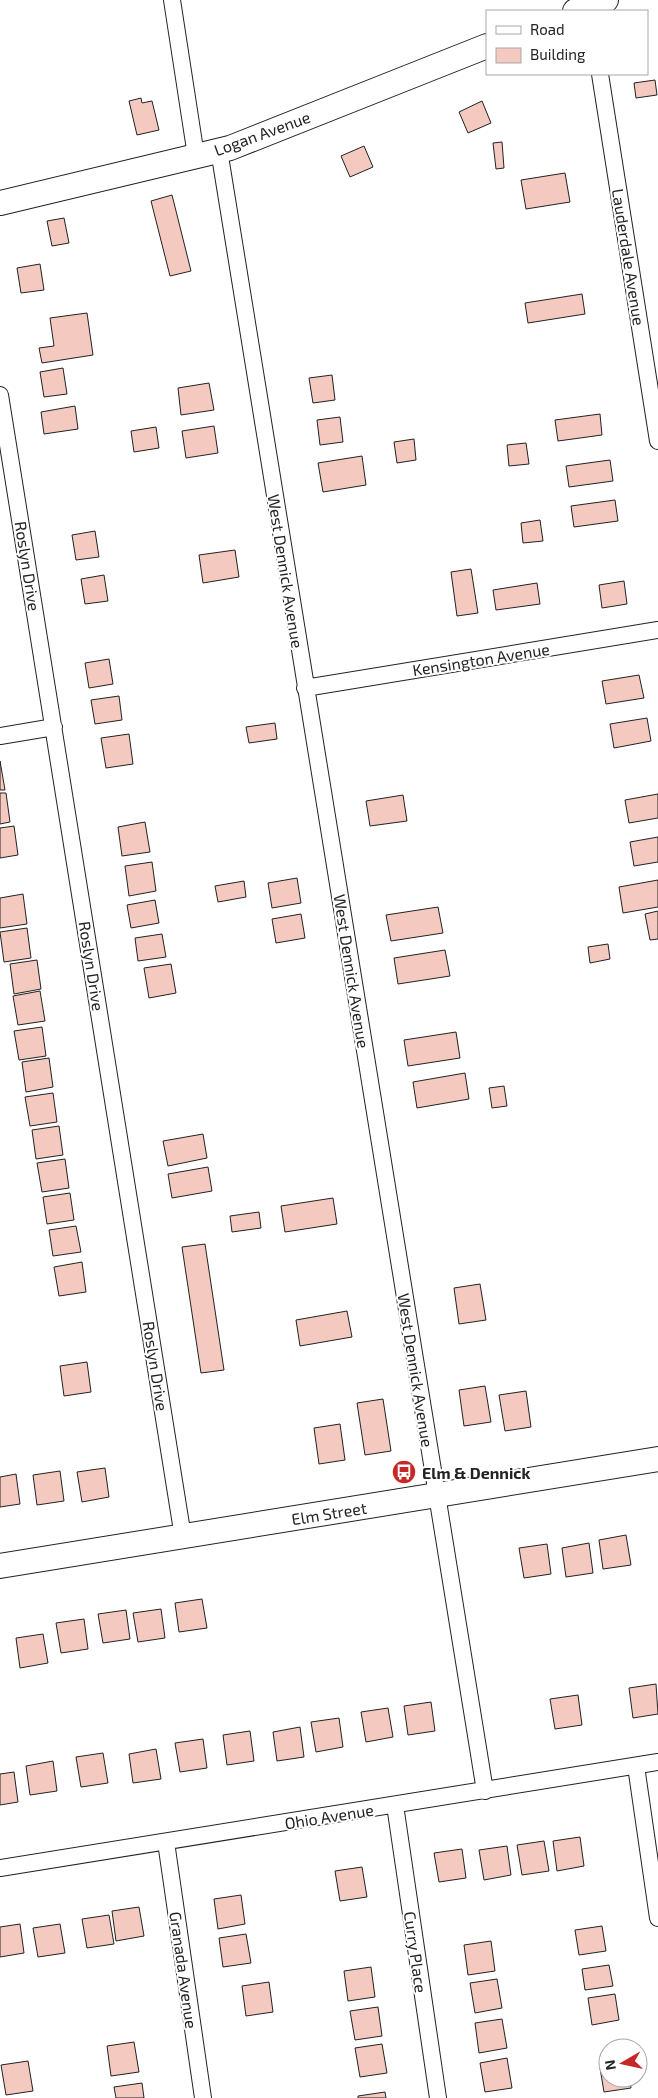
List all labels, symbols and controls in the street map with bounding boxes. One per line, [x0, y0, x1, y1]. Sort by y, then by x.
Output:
legend [486, 10, 648, 75]
text: Road [530, 20, 565, 38]
text: Building [530, 45, 586, 63]
street label: Logan Avenue [211, 107, 313, 159]
street label: Lauderdale Avenue [609, 187, 649, 327]
street label: West Dennick Avenue [264, 493, 308, 649]
street label: Roslyn Drive [12, 520, 44, 612]
street label: Kensington Avenue [411, 639, 551, 679]
street label: West Dennick Avenue [330, 893, 374, 1049]
street label: Roslyn Drive [76, 920, 108, 1012]
street label: West Dennick Avenue [394, 1292, 438, 1448]
street label: Roslyn Drive [140, 1320, 172, 1412]
bus stop icon: Elm & Dennick [391, 1459, 417, 1485]
place label: Elm & Dennick [422, 1463, 531, 1482]
street label: Elm Street [290, 1498, 368, 1528]
street label: Ohio Avenue [283, 1800, 375, 1832]
street label: Granada Avenue [166, 1910, 202, 2030]
street label: Curry Place [401, 1910, 431, 1994]
north arrow [598, 2038, 648, 2088]
text: N [600, 2059, 619, 2071]

